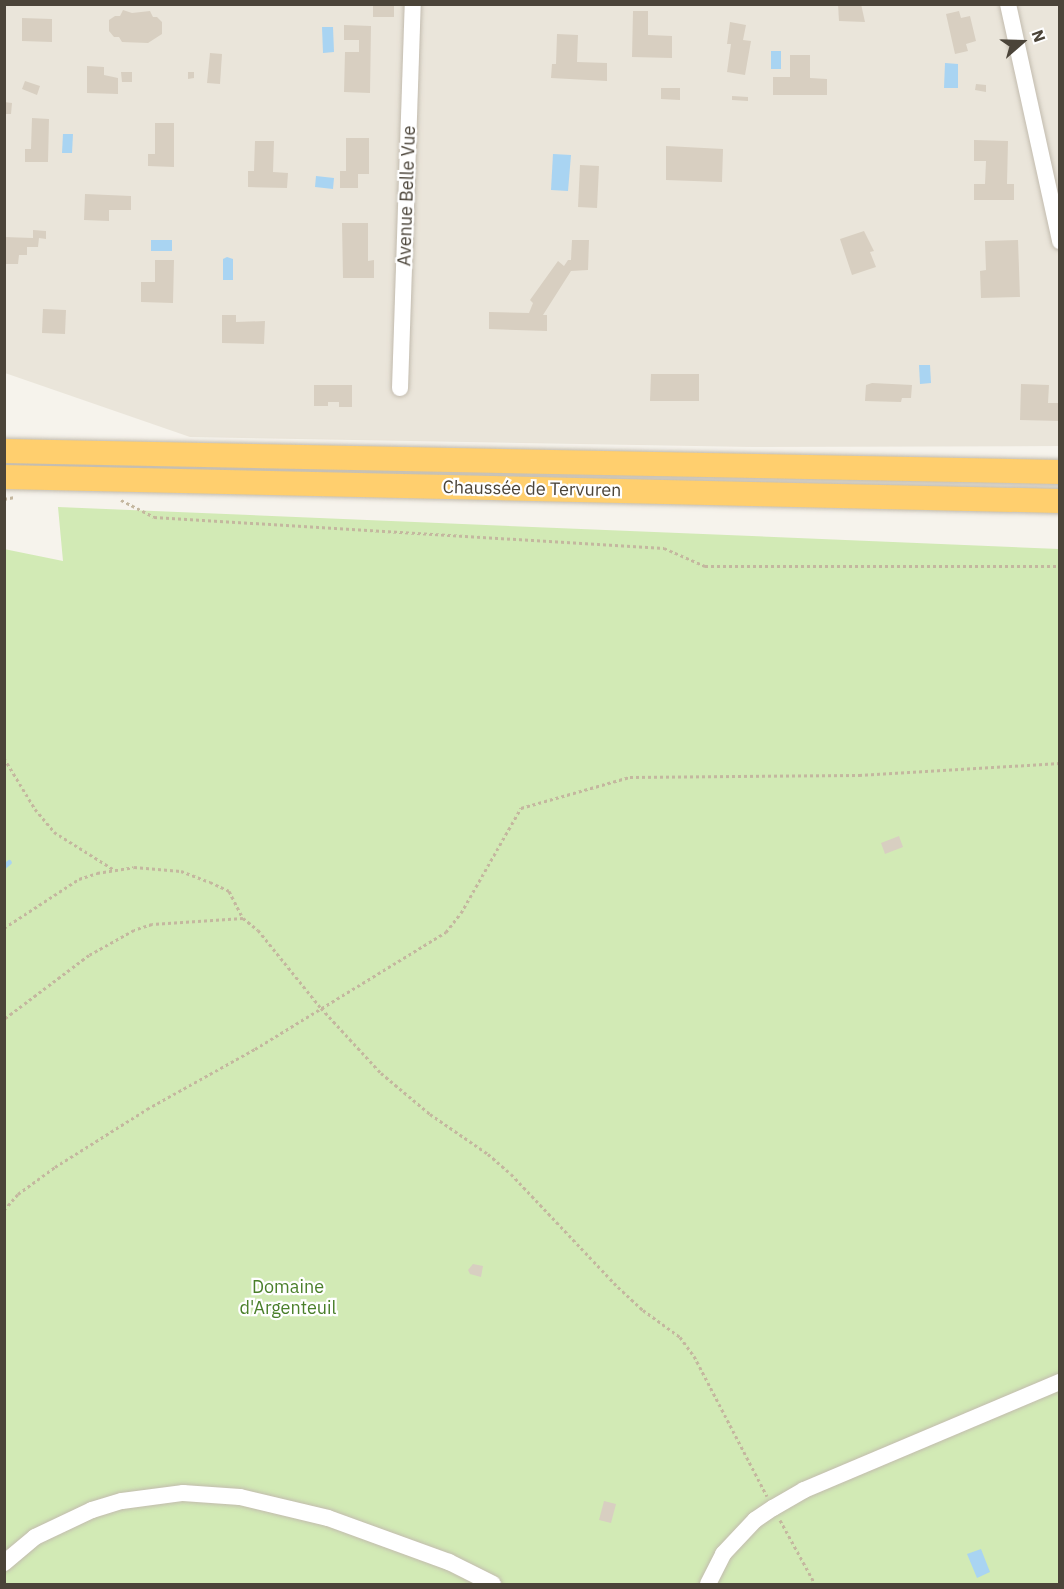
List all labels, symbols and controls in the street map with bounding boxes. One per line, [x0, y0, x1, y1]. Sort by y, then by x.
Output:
north arrow [992, 12, 1052, 72]
text: N [1028, 27, 1050, 45]
street label: Avenue Belle Vue [394, 125, 420, 267]
street label: Chaussée de Tervuren [442, 477, 622, 501]
park label: Domaine d'Argenteuil [240, 1277, 336, 1320]

